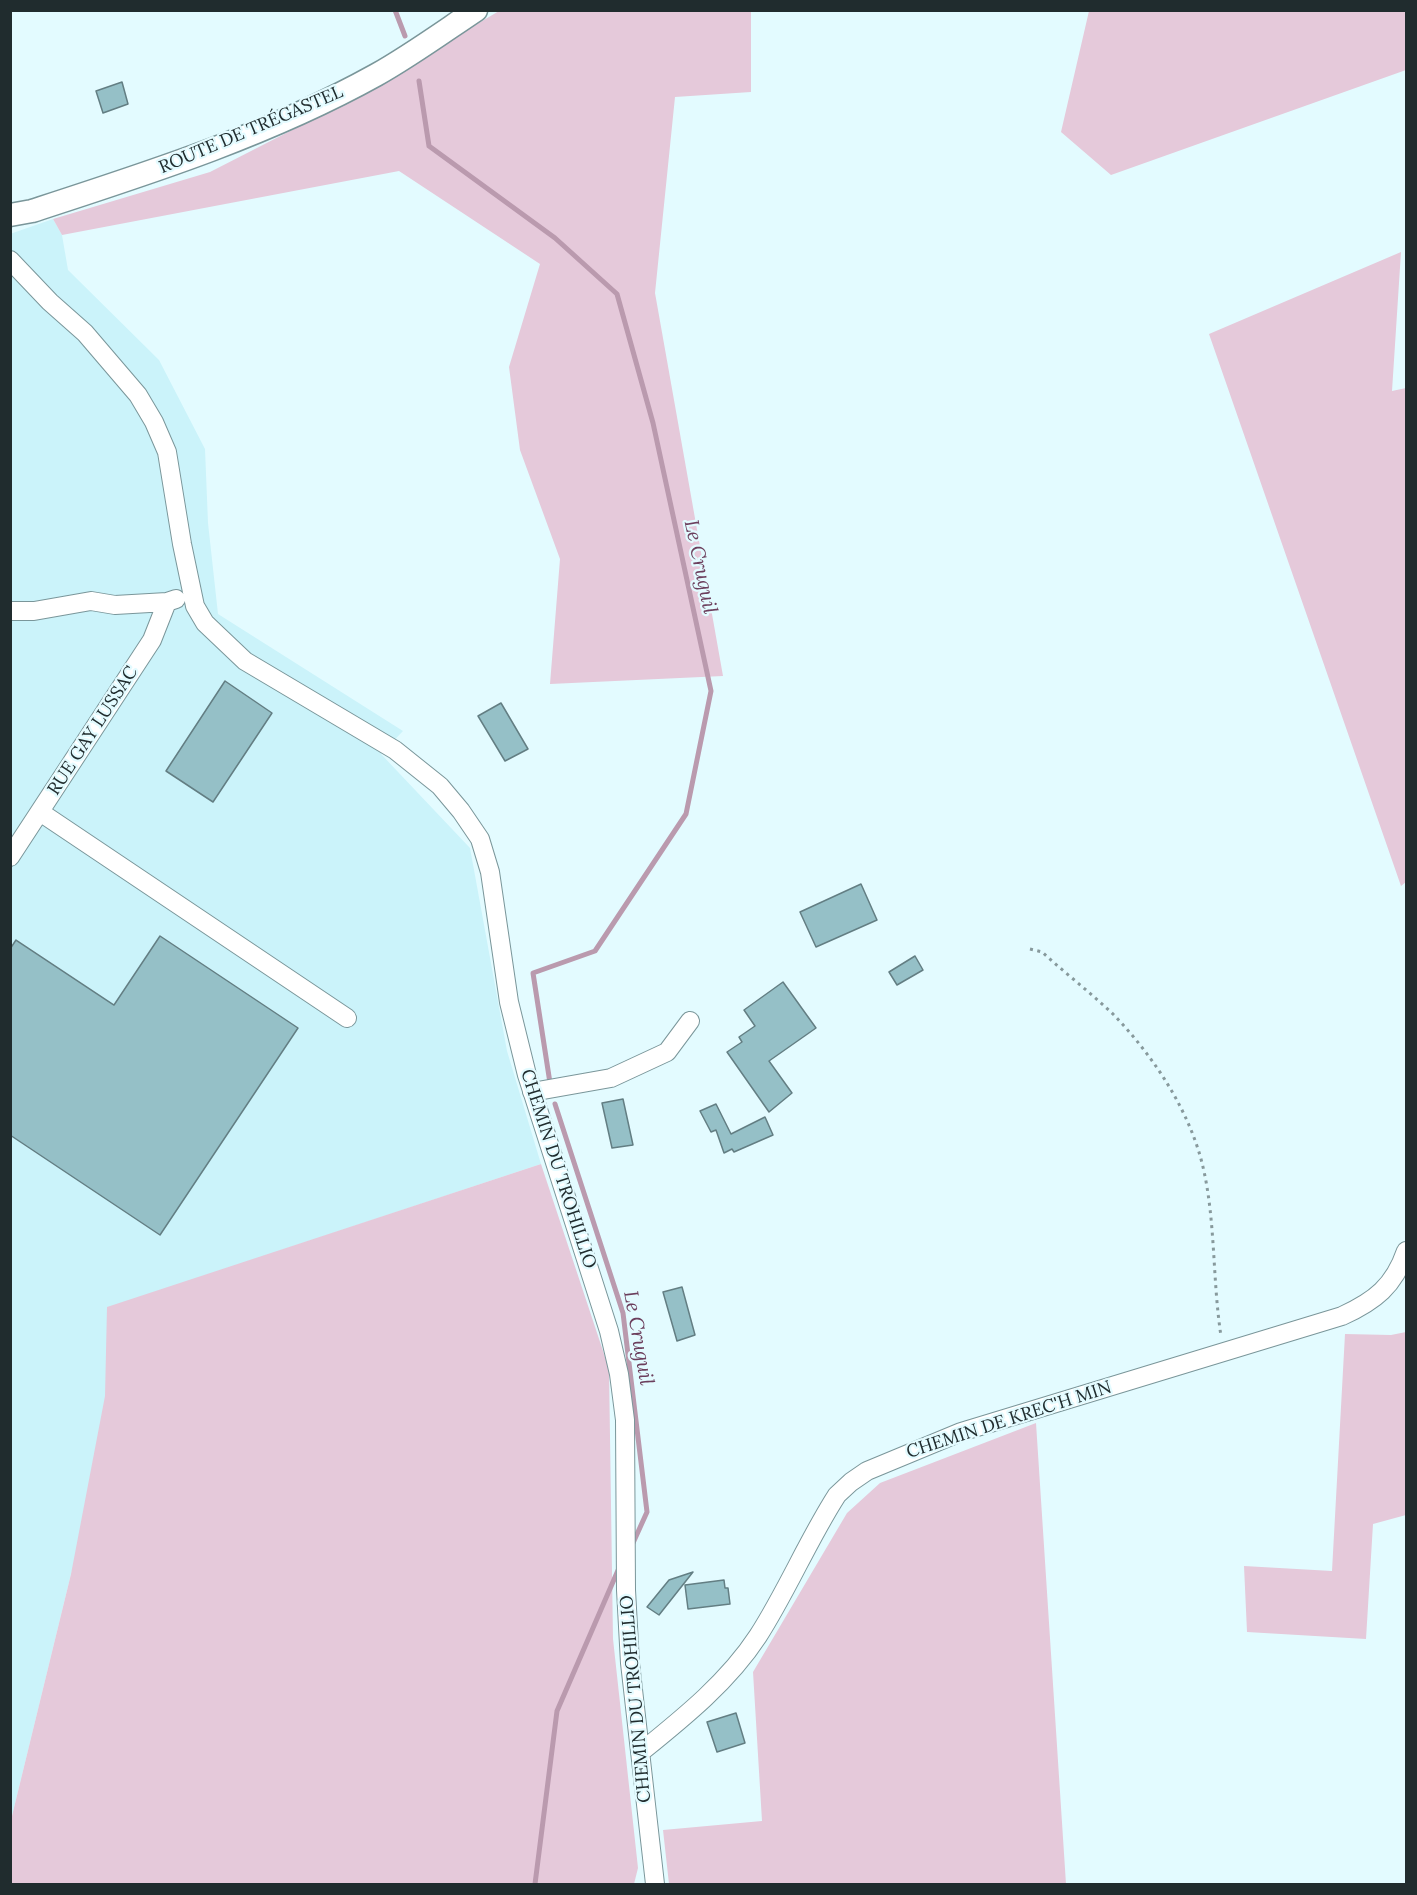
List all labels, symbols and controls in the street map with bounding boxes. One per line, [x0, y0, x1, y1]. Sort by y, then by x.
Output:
street label: ROUTE DE TRÉGASTEL [156, 81, 346, 179]
water label: Le Cruguil [678, 518, 722, 616]
street label: RUE GAY LUSSAC [43, 663, 143, 799]
street label: CHEMIN DU TROHILLIO [516, 1067, 600, 1271]
water label: Le Cruguil [618, 1289, 658, 1387]
street label: CHEMIN DE KREC'H MIN [904, 1377, 1114, 1463]
street label: CHEMIN DU TROHILLIO [616, 1594, 656, 1804]

